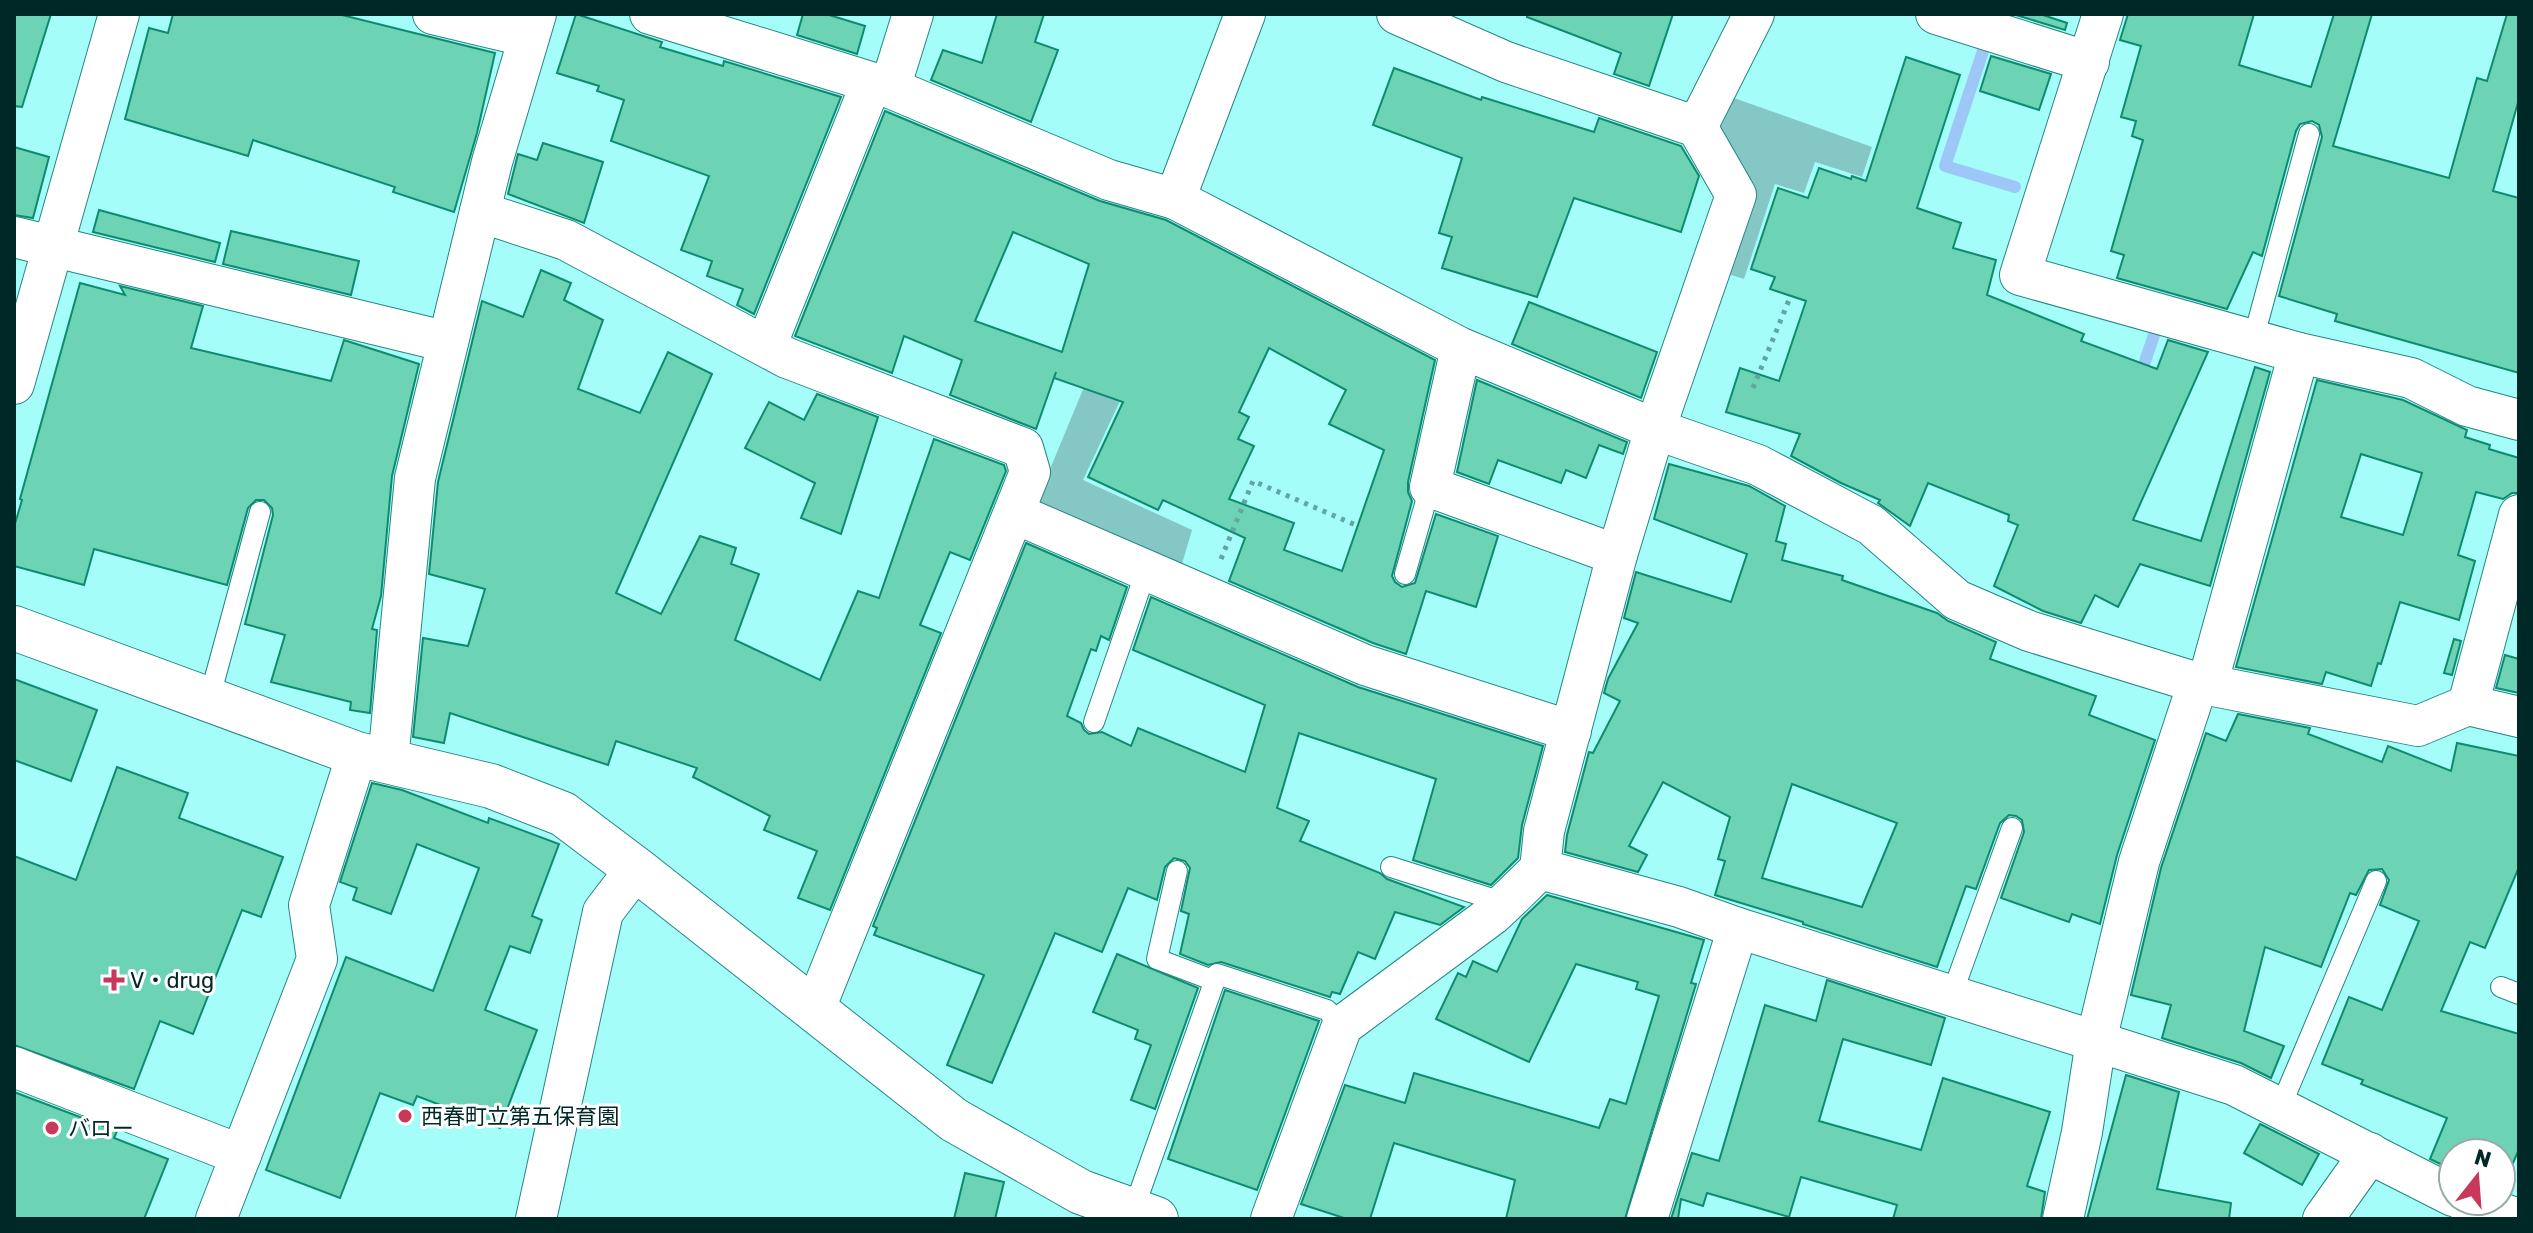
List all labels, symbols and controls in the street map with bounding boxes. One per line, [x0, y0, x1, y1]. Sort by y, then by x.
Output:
place label: V・drug [130, 967, 214, 994]
marker: V・drug [105, 971, 123, 989]
place label: 西春町立第五保育園 [421, 1103, 619, 1130]
marker: 西春町立第五保育園 [396, 1107, 414, 1125]
place label: バロー [68, 1115, 134, 1142]
marker: バロー [43, 1119, 61, 1137]
north arrow [2437, 1137, 2517, 1217]
text: N [2471, 1143, 2494, 1174]

